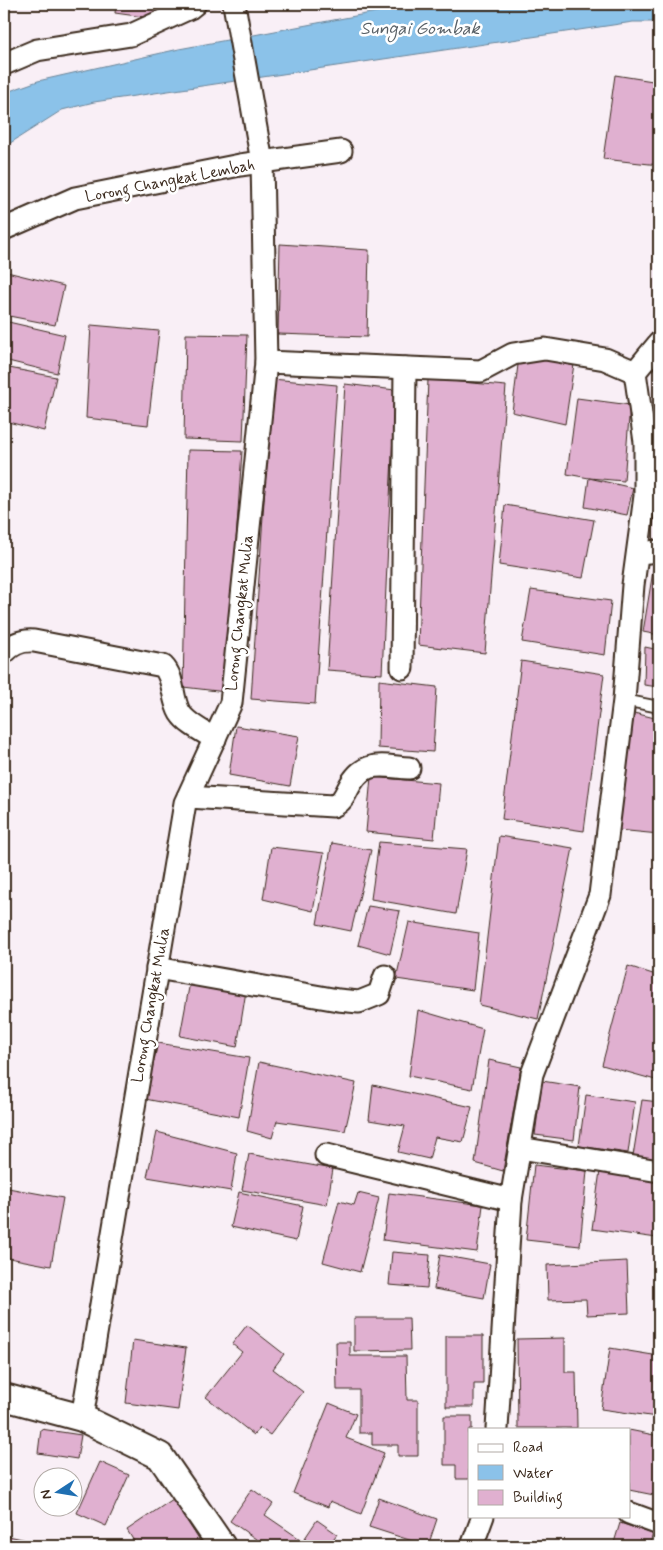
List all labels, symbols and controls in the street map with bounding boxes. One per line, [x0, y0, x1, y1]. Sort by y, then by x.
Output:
water label: Sungai Gombak [360, 17, 481, 43]
street label: Lorong Changkat Lembah [83, 154, 257, 209]
street label: Lorong Changkat Mulia [221, 534, 260, 692]
street label: Lorong Changkat Mulia [127, 926, 176, 1084]
legend [468, 1428, 630, 1518]
text: Road [513, 1438, 543, 1458]
text: Water [513, 1464, 553, 1484]
north arrow [32, 1468, 82, 1518]
text: N [36, 1488, 56, 1501]
text: Building [513, 1488, 563, 1509]

